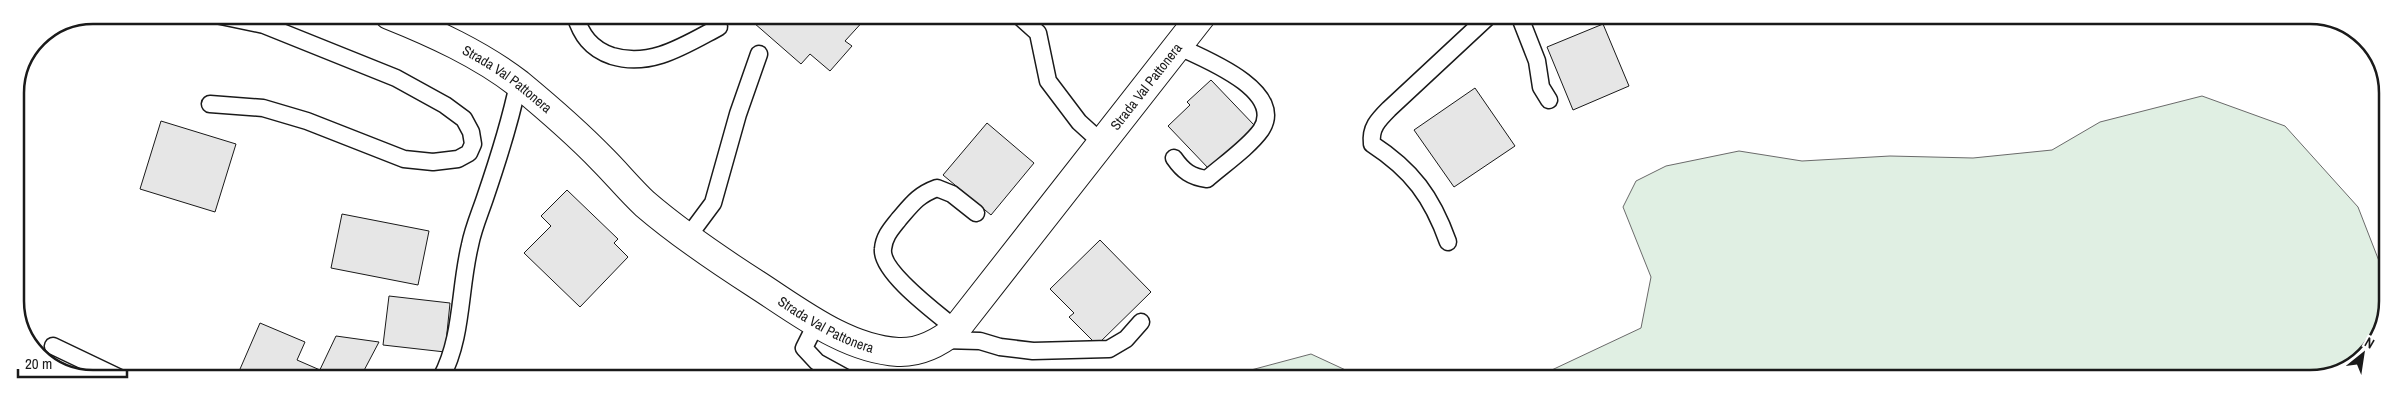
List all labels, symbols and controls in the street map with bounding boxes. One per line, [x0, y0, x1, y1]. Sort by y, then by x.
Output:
street label: Strada Val Pattonera [1106, 39, 1186, 134]
street label: Strada Val Pattonera [459, 41, 556, 117]
street label: Strada Val Pattonera [774, 292, 876, 357]
north arrow [2338, 329, 2388, 379]
text: N [2361, 333, 2378, 353]
scale bar [18, 346, 126, 378]
text: 20 m [25, 353, 52, 374]

